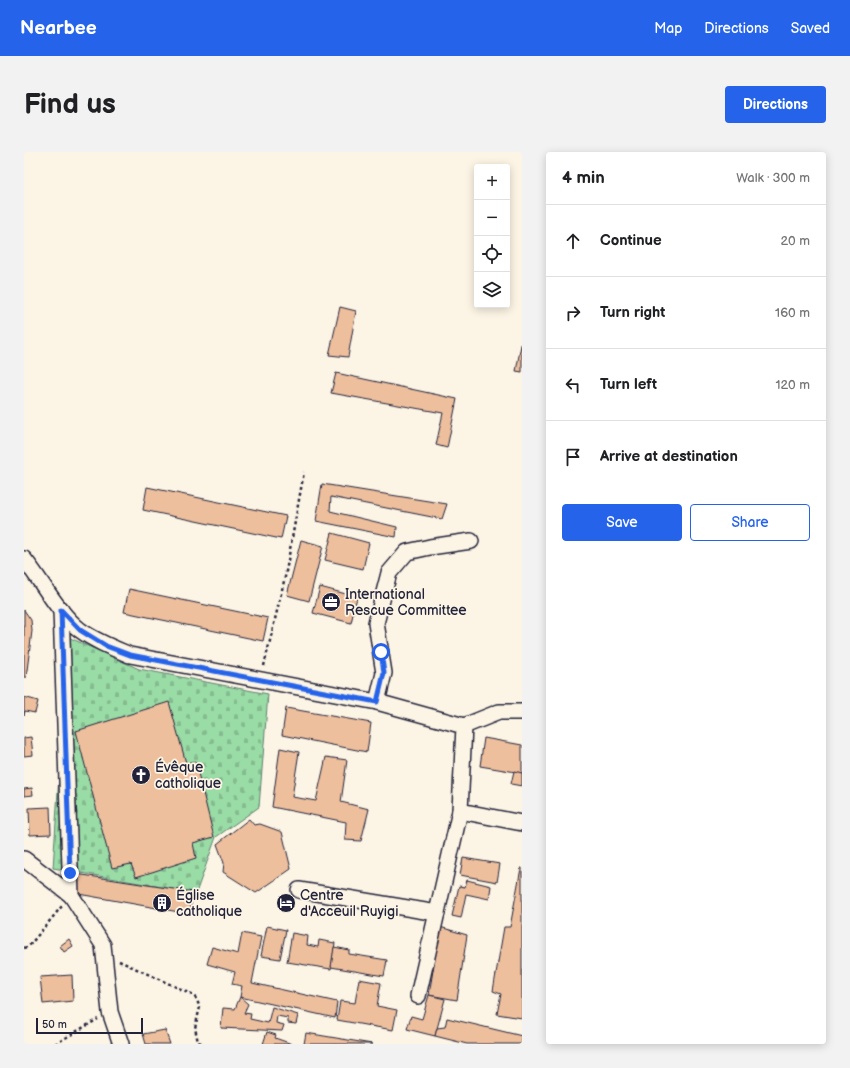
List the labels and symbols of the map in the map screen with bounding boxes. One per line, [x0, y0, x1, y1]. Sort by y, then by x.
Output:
place label: International Rescue Committee [345, 586, 467, 619]
office icon: International Rescue Committee [320, 591, 342, 613]
route start [372, 643, 390, 661]
place label: Évêque catholique [155, 758, 221, 792]
church icon: Évêque catholique [130, 764, 152, 786]
route end [61, 864, 79, 882]
place label: Église catholique [176, 886, 242, 920]
place label: Centre d'Acceuil Ruyigi [300, 887, 398, 920]
building icon: Église catholique [151, 892, 173, 914]
hotel icon: Centre d'Acceuil Ruyigi [275, 892, 297, 914]
scale bar [36, 1016, 143, 1035]

